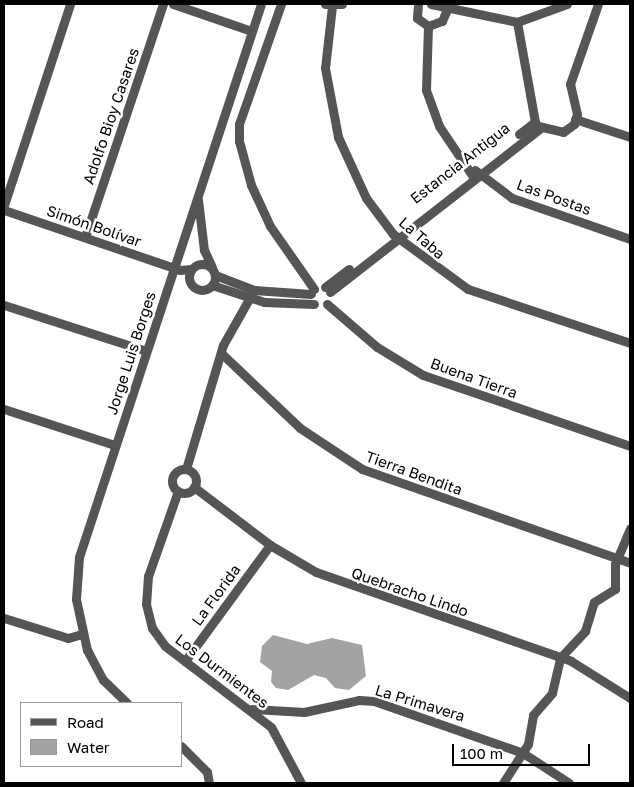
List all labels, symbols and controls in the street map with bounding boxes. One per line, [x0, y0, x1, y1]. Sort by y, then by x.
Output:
street label: Adolfo Bioy Casares [79, 45, 143, 187]
street label: Estancia Antigua [407, 119, 513, 207]
street label: Las Postas [514, 175, 594, 219]
street label: Simón Bolívar [44, 201, 144, 251]
street label: La Taba [395, 213, 449, 263]
street label: Jorge Luis Borges [103, 289, 159, 417]
street label: Buena Tierra [428, 354, 520, 402]
street label: Tierra Bendita [363, 447, 465, 499]
street label: La Florida [188, 561, 244, 629]
street label: Quebracho Lindo [349, 564, 471, 620]
street label: Los Durmientes [172, 630, 272, 712]
street label: La Primavera [373, 681, 467, 725]
legend [20, 702, 182, 767]
text: Road [67, 713, 104, 731]
scale bar [454, 734, 592, 766]
text: Water [67, 738, 110, 756]
text: 100 m [460, 744, 503, 762]

